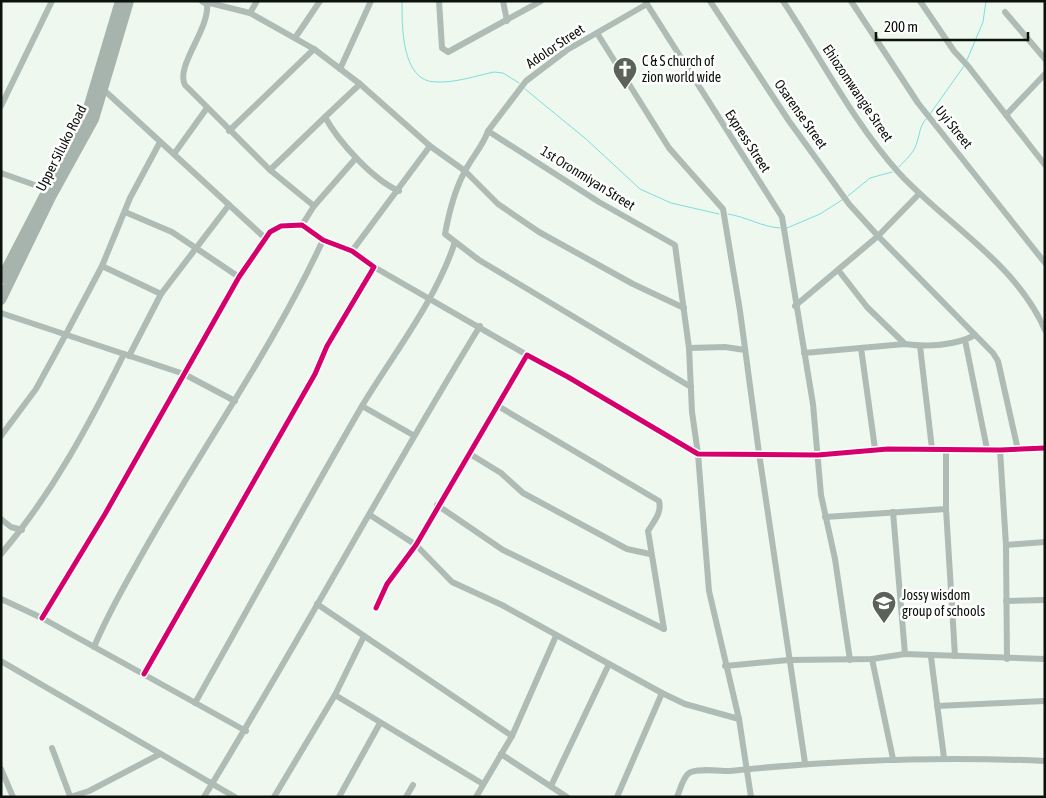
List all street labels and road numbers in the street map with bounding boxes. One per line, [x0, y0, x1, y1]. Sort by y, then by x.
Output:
street label: Adolor Street [523, 21, 587, 71]
street label: Ehiozomwangie Street [820, 41, 896, 145]
street label: Osarense Street [771, 76, 831, 152]
street label: Upper Siluko Road [32, 102, 90, 194]
street label: Uyi Street [932, 103, 976, 151]
street label: Express Street [722, 107, 774, 175]
street label: 1st Oronmiyan Street [538, 143, 638, 213]

